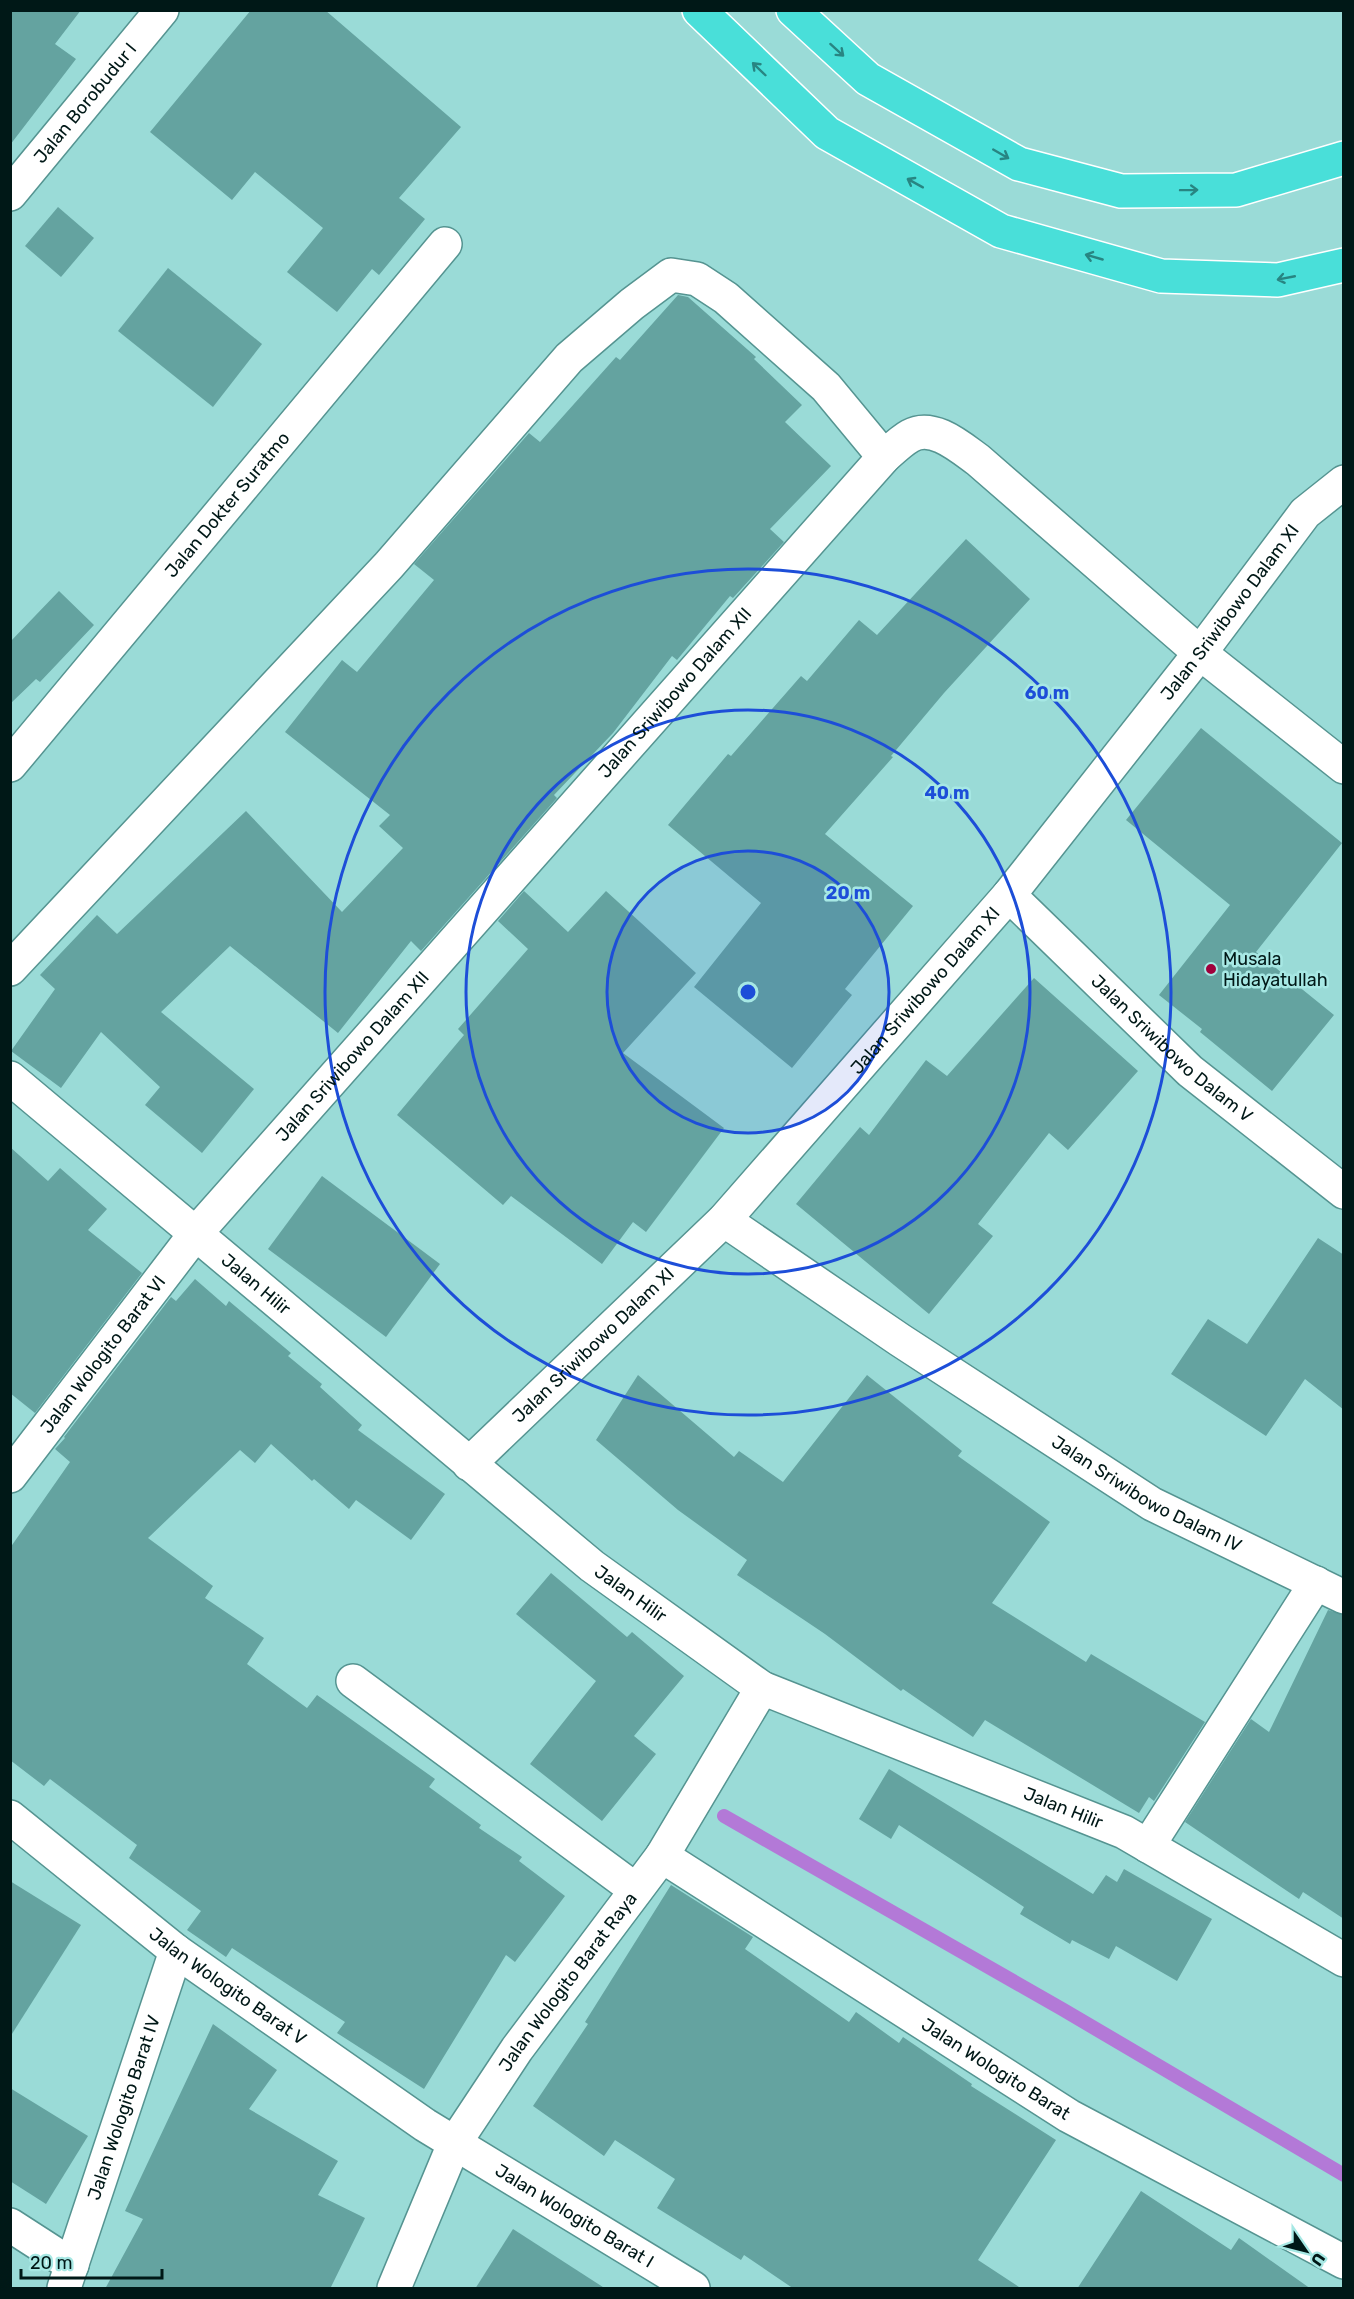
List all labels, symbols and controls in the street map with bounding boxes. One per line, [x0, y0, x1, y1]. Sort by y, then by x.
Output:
street label: Jalan Borobudur I [29, 38, 141, 168]
one-way arrow [829, 43, 844, 57]
one-way arrow [752, 61, 767, 76]
one-way arrow [992, 148, 1009, 160]
one-way arrow [907, 177, 925, 188]
one-way arrow [1179, 185, 1199, 196]
one-way arrow [1085, 251, 1104, 262]
one-way arrow [1277, 273, 1297, 284]
street label: Jalan Dokter Suratmo [160, 427, 294, 582]
street label: Jalan Sriwibowo Dalam XI [1156, 520, 1304, 705]
street label: Jalan Sriwibowo Dalam XII [594, 603, 756, 782]
text: 60 m [1025, 682, 1069, 704]
text: 40 m [925, 782, 969, 804]
text: 20 m [826, 882, 870, 904]
street label: Jalan Sriwibowo Dalam XI [846, 902, 1004, 1079]
place label: Musala Hidayatullah [1223, 948, 1328, 991]
marker: Musala Hidayatullah [1204, 962, 1218, 976]
street label: Jalan Sriwibowo Dalam XII [271, 967, 434, 1146]
street label: Jalan Sriwibowo Dalam V [1087, 970, 1257, 1127]
centre of rings [738, 982, 758, 1002]
street label: Jalan Hilir [217, 1249, 295, 1320]
street label: Jalan Sriwibowo Dalam XI [508, 1263, 679, 1427]
street label: Jalan Wologito Barat VI [36, 1271, 170, 1438]
street label: Jalan Sriwibowo Dalam IV [1047, 1431, 1245, 1557]
street label: Jalan Hilir [590, 1560, 671, 1627]
street label: Jalan Hilir [1020, 1782, 1106, 1834]
street label: Jalan Wologito Barat Raya [494, 1888, 642, 2076]
street label: Jalan Wologito Barat V [145, 1923, 311, 2050]
street label: Jalan Wologito Barat IV [83, 2012, 165, 2203]
street label: Jalan Wologito Barat [917, 2014, 1074, 2125]
street label: Jalan Wologito Barat I [491, 2159, 658, 2272]
north arrow [1276, 2221, 1336, 2281]
scale bar [21, 2242, 162, 2280]
text: U [1307, 2249, 1329, 2270]
text: 20 m [30, 2252, 72, 2274]

